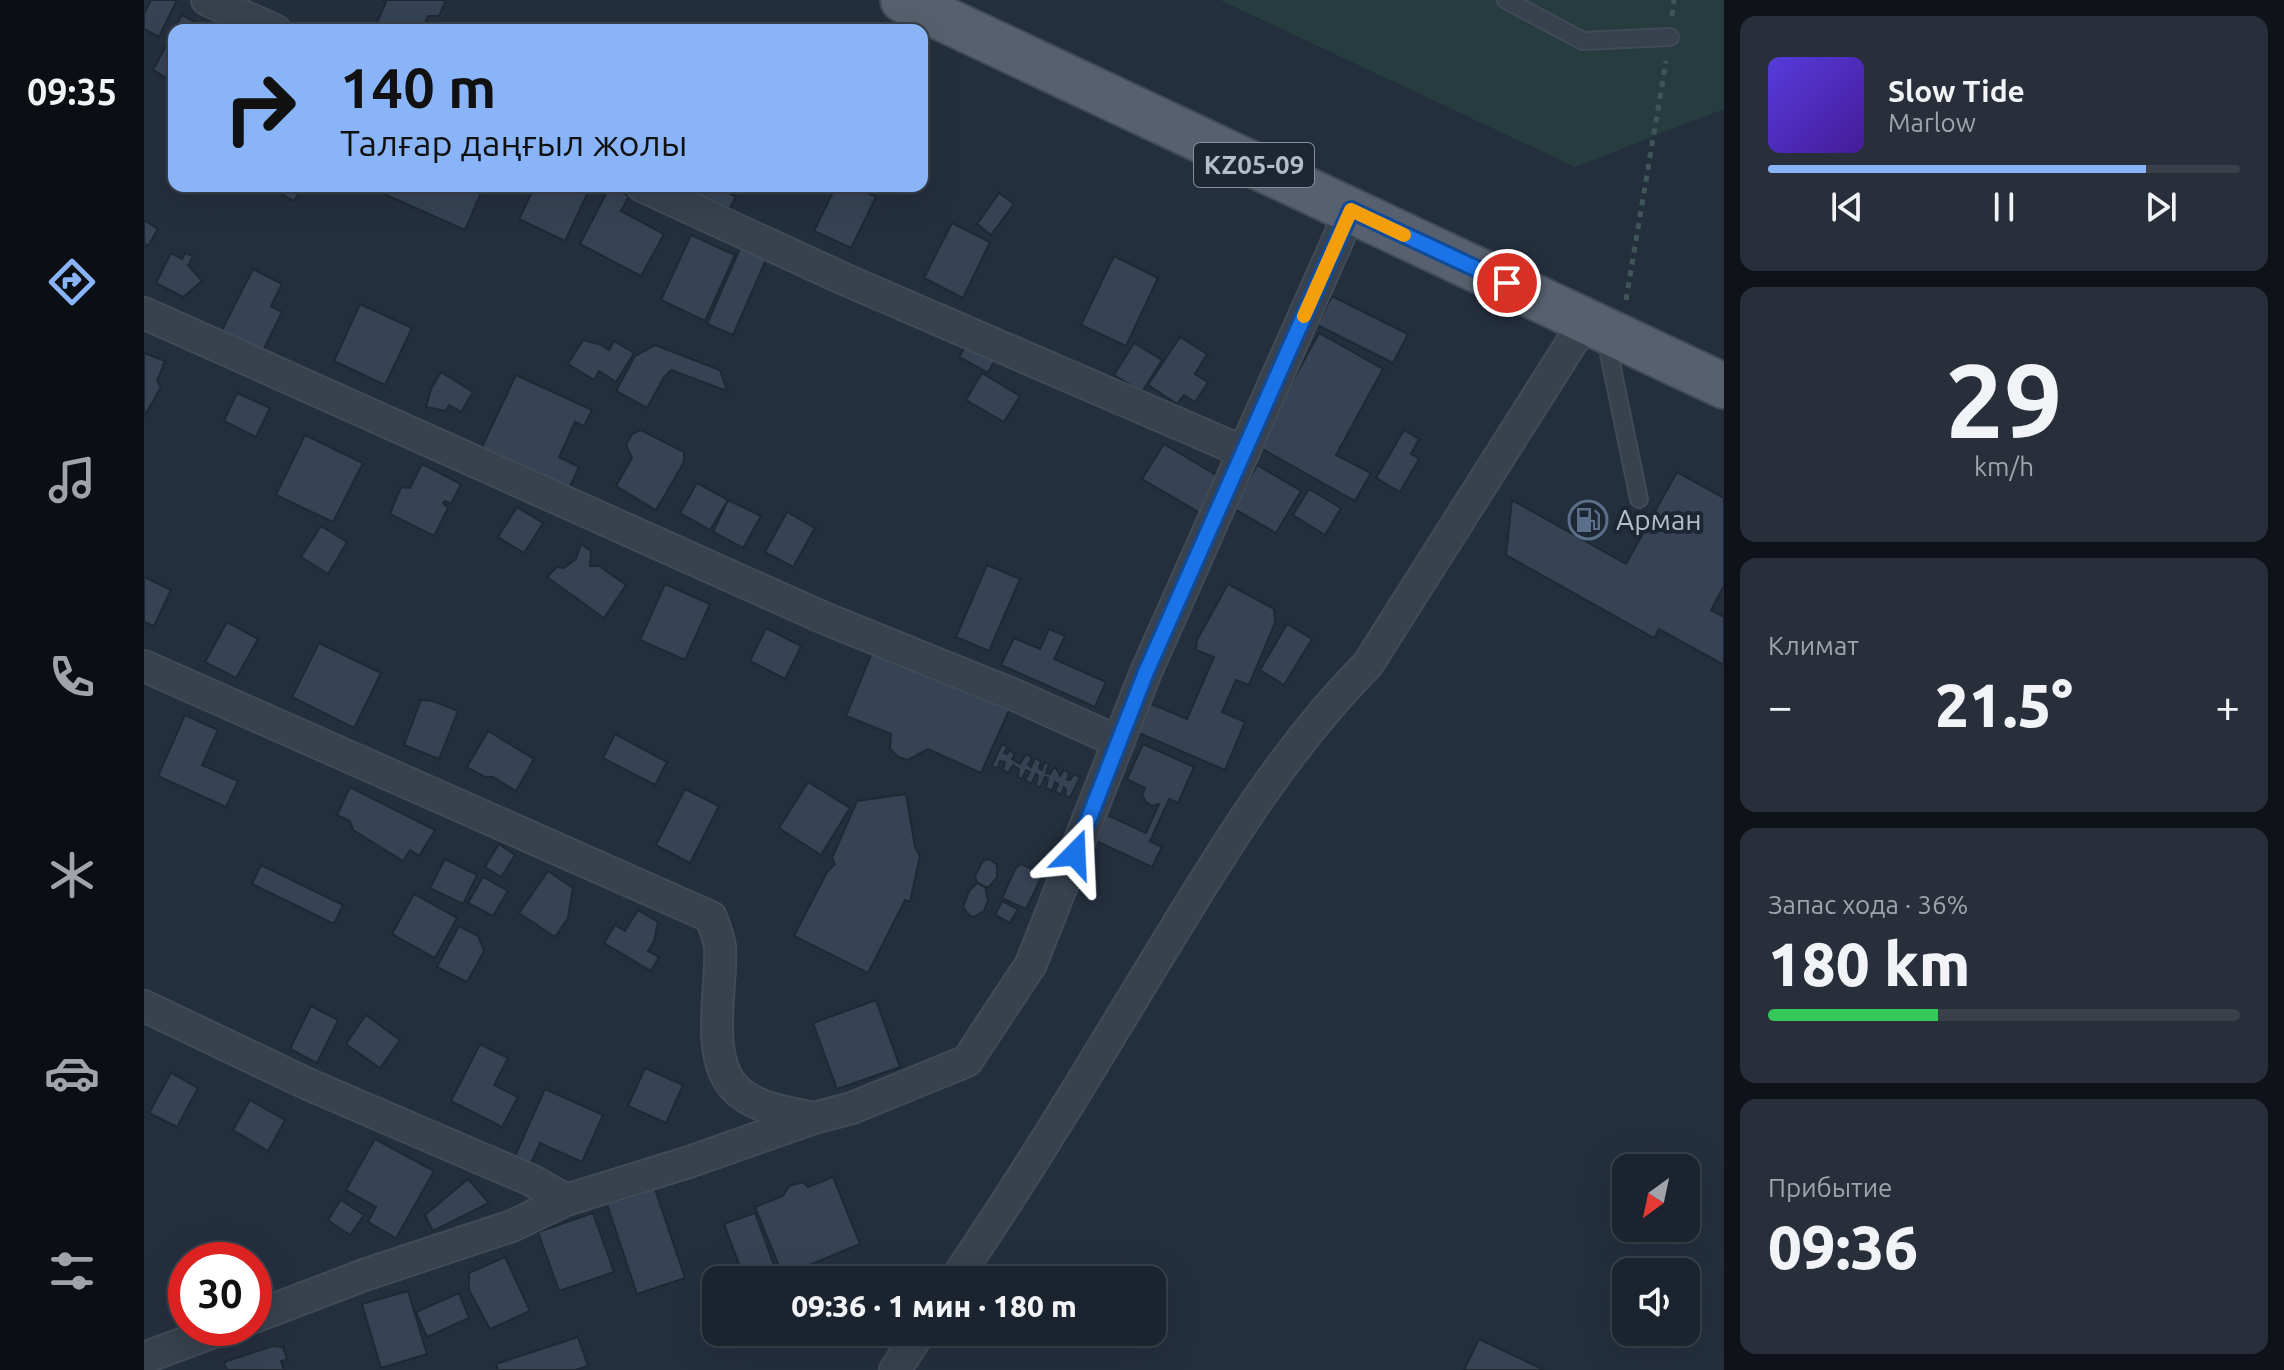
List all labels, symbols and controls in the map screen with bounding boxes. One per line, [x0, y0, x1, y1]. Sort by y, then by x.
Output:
icon: right [208, 56, 312, 160]
text: 140 m [340, 56, 496, 119]
text: 09:35 [27, 71, 117, 112]
text: Slow Tide [1888, 74, 2025, 108]
text: Marlow [1888, 108, 1976, 137]
text: Талғар даңғыл жолы [340, 122, 688, 163]
road number: KZ05-09 [1194, 143, 1314, 187]
icon: previous [1825, 185, 1869, 229]
icon: pause [1982, 185, 2026, 229]
icon: next [2139, 185, 2183, 229]
pin [1473, 249, 1541, 317]
icon: directions [44, 254, 100, 310]
icon: arrive [1485, 261, 1529, 305]
text: 29 [1945, 341, 2063, 458]
icon: music [44, 452, 100, 508]
text: km/h [1974, 452, 2034, 481]
fuel station icon: Арман [1567, 499, 1609, 541]
place label: Арман [1616, 504, 1702, 535]
text: Климат [1768, 631, 1859, 660]
icon: phone [44, 649, 100, 705]
text: 21.5° [1935, 671, 2073, 738]
text: − [1768, 681, 1793, 730]
text: + [2215, 681, 2240, 730]
position arrow [1033, 812, 1117, 896]
icon: climate [44, 847, 100, 903]
text: Запас хода · 36% [1768, 890, 1968, 919]
text: 180 km [1768, 930, 1970, 997]
icon: car [44, 1045, 100, 1101]
north arrow [1612, 1154, 1700, 1242]
map controls [1612, 1154, 1700, 1346]
text: Прибытие [1768, 1173, 1892, 1202]
text: 09:36 [1768, 1213, 1918, 1280]
speed limit sign: 30 [168, 1242, 272, 1346]
icon: filters [44, 1243, 100, 1299]
button: sound [1612, 1258, 1700, 1346]
text: 09:36 · 1 мин · 180 m [791, 1289, 1077, 1323]

